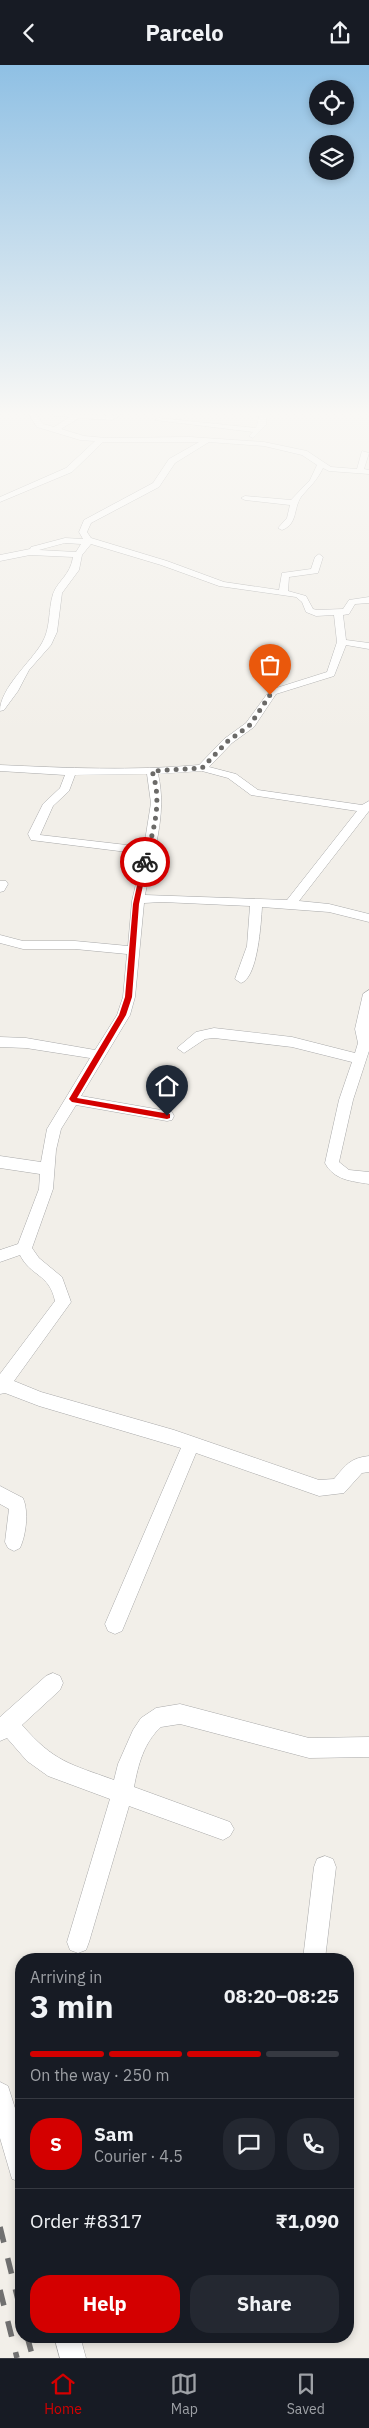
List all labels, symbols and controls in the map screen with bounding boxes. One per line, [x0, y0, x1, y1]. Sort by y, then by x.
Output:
text: Parcelo [145, 18, 224, 47]
icon: back [15, 19, 43, 47]
icon: share [326, 19, 354, 47]
map controls [309, 80, 354, 180]
button: locate [309, 80, 354, 125]
button: layers [309, 135, 354, 180]
pin [249, 644, 291, 695]
icon: bag [256, 651, 284, 679]
courier [120, 837, 170, 887]
icon: bike [131, 848, 159, 876]
pin [146, 1065, 188, 1116]
icon: home [153, 1072, 181, 1100]
text: Arriving in [30, 1967, 102, 1987]
text: 08:20–08:25 [224, 1984, 339, 2008]
text: 3 min [30, 1985, 114, 2027]
text: On the way · 250 m [30, 2065, 169, 2085]
button: chat [223, 2118, 275, 2170]
button: phone [287, 2118, 339, 2170]
text: Sam [94, 2122, 134, 2146]
text: S [50, 2132, 62, 2156]
text: Courier · 4.5 [94, 2146, 183, 2166]
text: Order #8317 [30, 2209, 142, 2233]
text: ₹1,090 [276, 2209, 339, 2233]
button: Help [30, 2275, 180, 2333]
button: Share [190, 2275, 339, 2333]
tab: Home [44, 2370, 82, 2418]
tab: Map [170, 2370, 198, 2418]
tab: Saved [287, 2370, 325, 2418]

